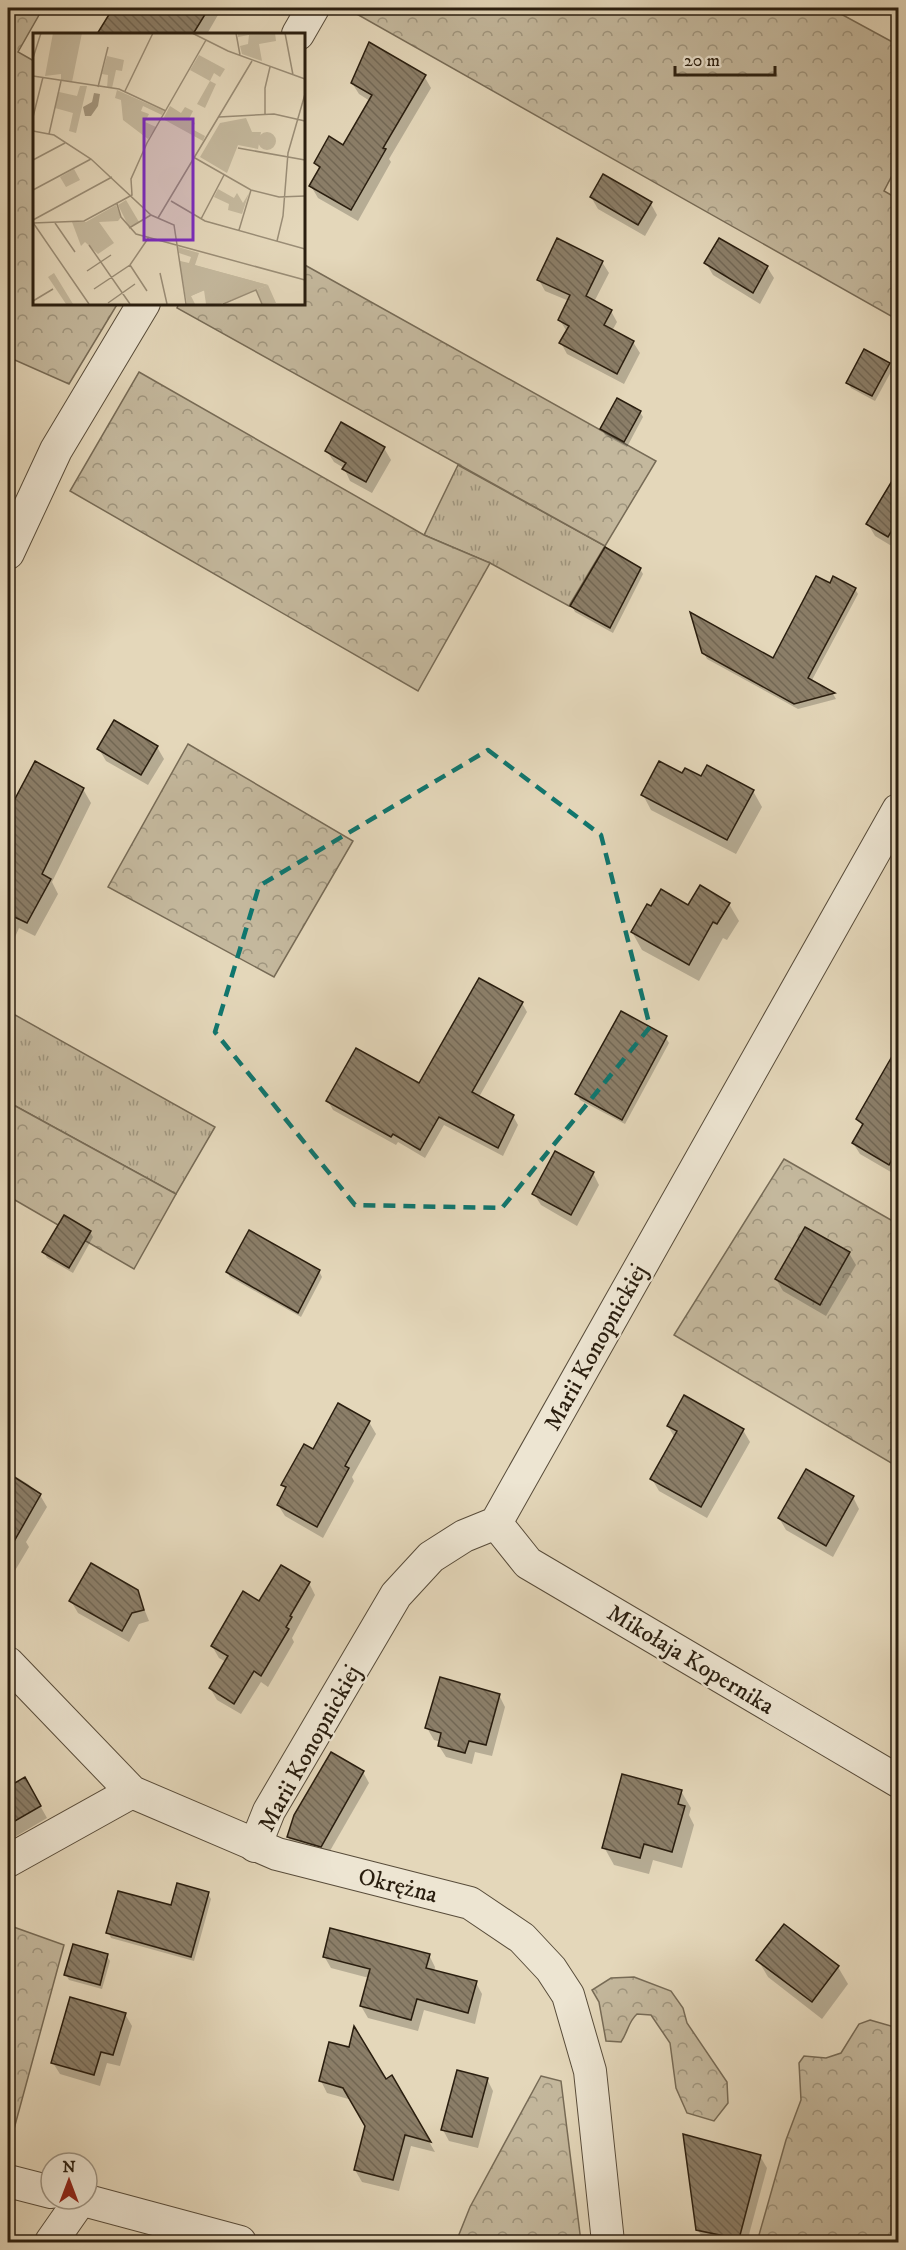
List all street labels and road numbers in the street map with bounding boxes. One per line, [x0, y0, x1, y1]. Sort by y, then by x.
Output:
street label: Marii Konopnickiej [538, 1259, 654, 1436]
street label: Mikołaja Kopernika [601, 1598, 780, 1722]
street label: Marii Konopnickiej [252, 1660, 368, 1837]
street label: Okrężna [355, 1862, 441, 1910]

